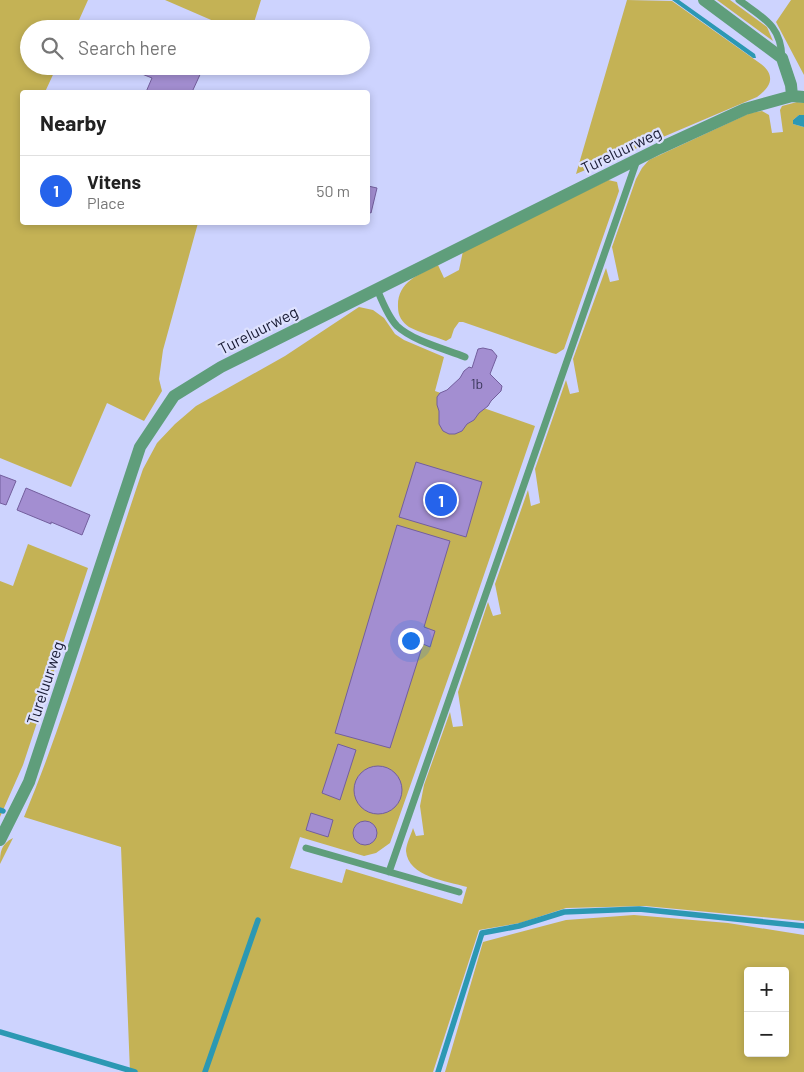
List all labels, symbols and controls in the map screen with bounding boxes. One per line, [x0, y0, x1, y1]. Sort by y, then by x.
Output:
search box [20, 20, 370, 75]
icon: search [38, 34, 66, 62]
text: Search here [78, 36, 177, 59]
text: Nearby [40, 110, 106, 135]
street label: Tureluurweg [578, 122, 664, 177]
text: Vitens [87, 170, 141, 193]
text: 1 [53, 181, 59, 200]
text: 50 m [316, 181, 350, 200]
text: Place [87, 193, 125, 212]
street label: Tureluurweg [215, 301, 301, 358]
house number: 1b [471, 375, 483, 392]
pin: 1 [425, 481, 457, 519]
your location [398, 628, 424, 654]
street label: Tureluurweg [22, 639, 67, 727]
map controls [744, 967, 789, 1057]
button: + [744, 967, 789, 1012]
button: − [744, 1012, 789, 1057]

